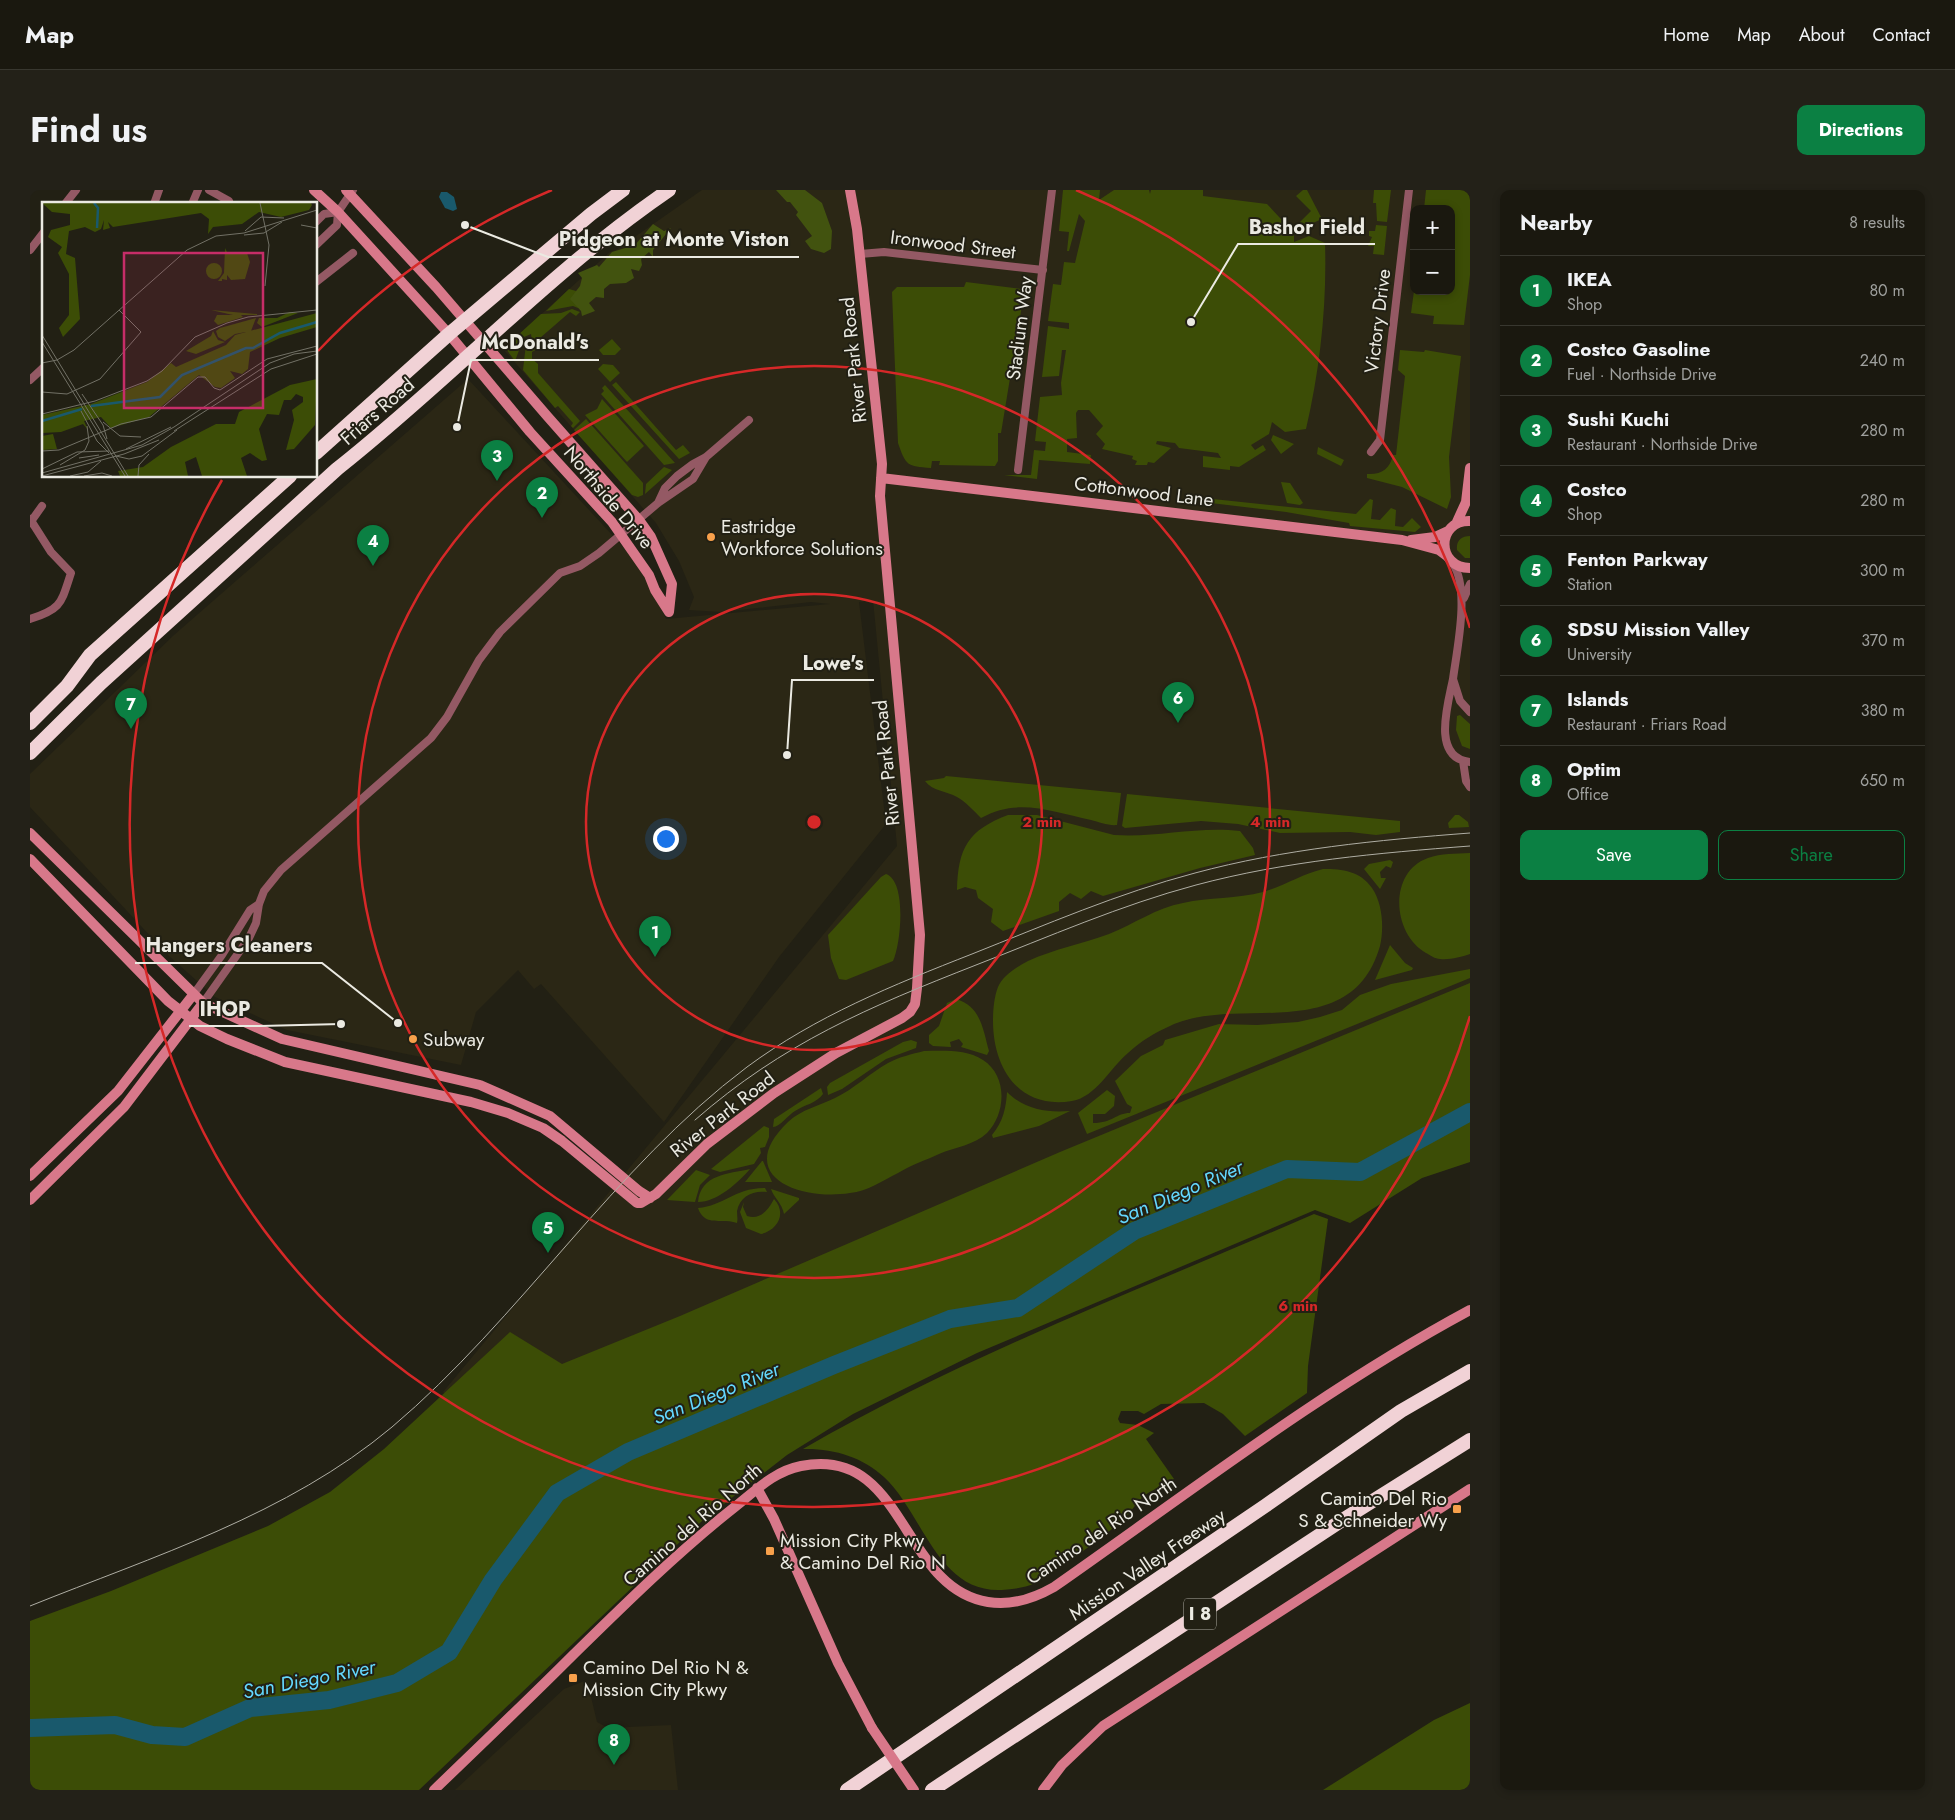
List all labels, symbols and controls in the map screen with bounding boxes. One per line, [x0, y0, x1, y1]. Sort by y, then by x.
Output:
text: Map [25, 17, 74, 52]
text: Home [1663, 22, 1709, 48]
text: Map [1737, 22, 1771, 48]
text: About [1799, 22, 1844, 48]
text: Contact [1872, 22, 1930, 48]
text: Find us [30, 105, 147, 155]
button: Directions [1797, 105, 1925, 155]
inset map [42, 202, 318, 478]
map controls [1410, 205, 1455, 295]
button: + [1410, 205, 1455, 250]
text: Nearby [1520, 208, 1592, 238]
callout: Bashor Field [1238, 209, 1375, 244]
text: 8 results [1849, 211, 1905, 234]
text: Bashor Field [1249, 213, 1365, 242]
callout: Pidgeon at Monte Viston [548, 222, 799, 257]
street label: Ironwood Street [889, 223, 1018, 266]
text: Pidgeon at Monte Viston [559, 225, 789, 254]
button: − [1410, 250, 1455, 295]
text: IKEA [1567, 266, 1612, 293]
street label: Victory Drive [1358, 267, 1397, 375]
street label: Stadium Way [1000, 274, 1039, 382]
text: 1 [1532, 279, 1540, 302]
text: 80 m [1869, 279, 1905, 302]
text: Shop [1567, 293, 1602, 316]
street label: River Park Road [833, 296, 874, 424]
callout: McDonald's [471, 325, 599, 360]
text: McDonald's [481, 328, 589, 357]
text: Costco Gasoline [1567, 336, 1710, 363]
text: 2 [1531, 349, 1541, 372]
text: 240 m [1860, 349, 1905, 372]
text: Fuel · Northside Drive [1567, 363, 1717, 386]
street label: Friars Road [334, 371, 420, 451]
text: Sushi Kuchi [1567, 406, 1669, 433]
text: 3 [1531, 419, 1541, 442]
text: 280 m [1860, 419, 1905, 442]
text: Restaurant · Northside Drive [1567, 433, 1758, 456]
pin: 3 [481, 440, 513, 481]
street label: Northside Drive [557, 440, 660, 555]
street label: Cottonwood Lane [1073, 470, 1215, 513]
text: Costco [1567, 476, 1627, 503]
pin: 2 [526, 477, 558, 518]
text: 4 [1530, 489, 1542, 512]
text: 280 m [1860, 489, 1905, 512]
text: Shop [1567, 503, 1602, 526]
place label: Eastridge Workforce Solutions [721, 513, 883, 562]
pin: 4 [357, 525, 389, 566]
marker: Eastridge Workforce Solutions [705, 531, 717, 543]
text: Fenton Parkway [1567, 546, 1708, 573]
text: 5 [1531, 559, 1541, 582]
text: 300 m [1860, 559, 1905, 582]
text: Station [1567, 573, 1612, 596]
text: SDSU Mission Valley [1567, 616, 1749, 643]
text: 6 [1531, 629, 1541, 652]
text: 370 m [1861, 629, 1905, 652]
text: University [1567, 643, 1632, 666]
callout: Lowe's [792, 645, 874, 680]
text: Lowe's [802, 649, 864, 678]
pin: 6 [1162, 682, 1194, 723]
text: Islands [1567, 686, 1628, 713]
pin: 7 [115, 688, 147, 729]
street label: River Park Road [866, 699, 907, 827]
text: 7 [1531, 699, 1541, 722]
text: 380 m [1861, 699, 1905, 722]
text: Restaurant · Friars Road [1567, 713, 1727, 736]
text: Optim [1567, 756, 1621, 783]
text: 8 [1531, 769, 1541, 792]
text: 650 m [1860, 769, 1905, 792]
text: Office [1567, 783, 1609, 806]
text: 2 min [1022, 811, 1062, 833]
text: 4 min [1250, 811, 1290, 833]
centre of rings [805, 813, 823, 831]
your location [653, 826, 679, 852]
button: Save [1520, 830, 1708, 880]
button: Share [1718, 830, 1905, 880]
pin: 1 [639, 916, 671, 957]
callout: Hangers Cleaners [135, 928, 322, 963]
text: Hangers Cleaners [146, 931, 312, 960]
callout: IHOP [189, 991, 260, 1026]
text: IHOP [200, 995, 251, 1024]
place label: Subway [423, 1026, 485, 1053]
marker: Subway [407, 1033, 419, 1045]
street label: River Park Road [664, 1065, 780, 1164]
water label: San Diego River [1113, 1152, 1249, 1232]
pin: 5 [532, 1212, 564, 1253]
text: 6 min [1278, 1295, 1318, 1317]
water label: San Diego River [648, 1354, 785, 1432]
street label: Camino del Rio North [617, 1456, 768, 1592]
street label: Camino del Rio North [1021, 1470, 1182, 1591]
place label: Camino Del Rio S & Schneider Wy [1298, 1485, 1448, 1534]
street label: Mission Valley Freeway [1064, 1502, 1231, 1627]
marker: Camino Del Rio S & Schneider Wy [1451, 1503, 1463, 1515]
place label: Mission City Pkwy & Camino Del Rio N [780, 1527, 946, 1576]
marker: Mission City Pkwy & Camino Del Rio N [764, 1545, 776, 1557]
road number: I 8 [1184, 1598, 1216, 1630]
water label: San Diego River [240, 1652, 379, 1707]
place label: Camino Del Rio N & Mission City Pkwy [583, 1654, 749, 1703]
marker: Camino Del Rio N & Mission City Pkwy [567, 1672, 579, 1684]
pin: 8 [598, 1724, 630, 1765]

